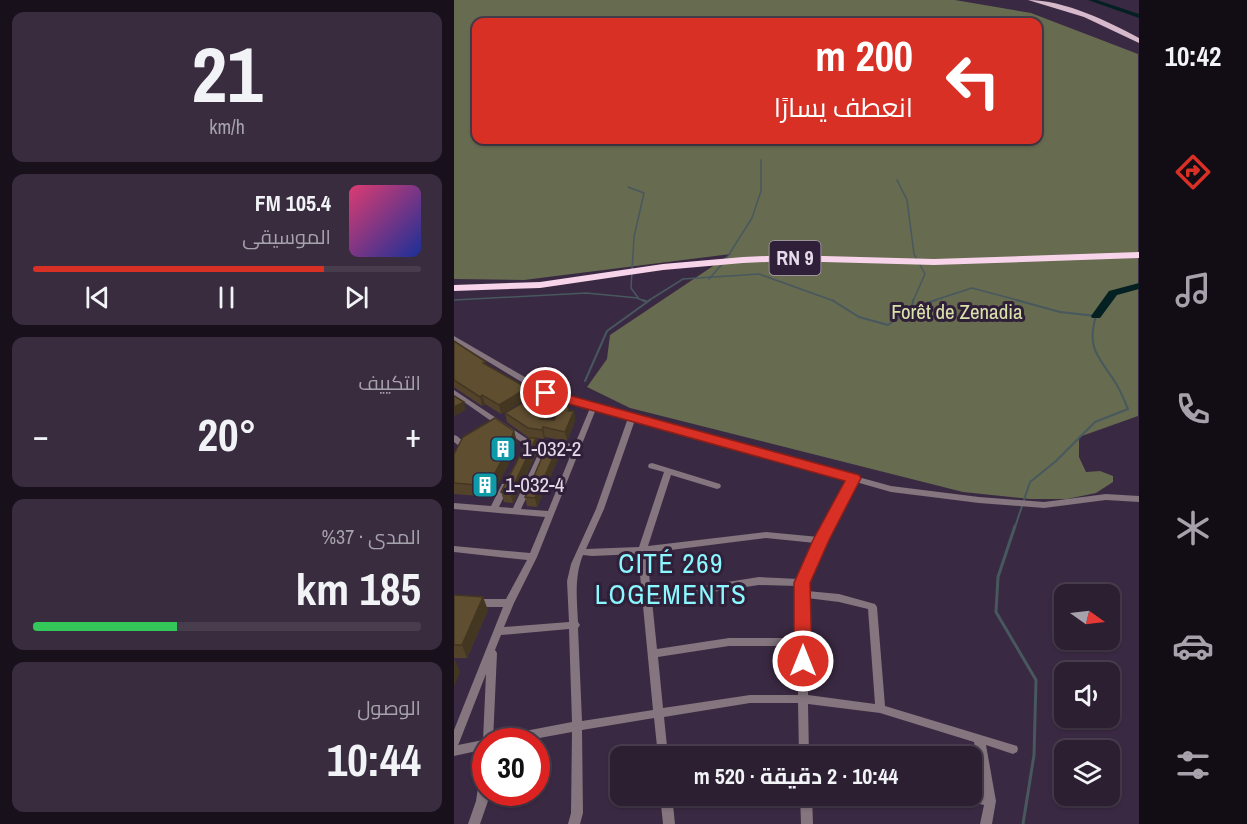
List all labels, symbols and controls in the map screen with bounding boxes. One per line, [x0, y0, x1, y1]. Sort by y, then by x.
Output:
text: 21 [191, 21, 263, 126]
text: 200 m [815, 28, 913, 84]
text: 10:42 [1165, 38, 1221, 74]
icon: left [934, 42, 1012, 120]
text: انعطف يسارًا [774, 89, 913, 125]
text: km/h [209, 113, 245, 140]
icon: directions [1172, 151, 1214, 193]
text: 105.4 FM [255, 188, 331, 218]
text: الموسيقى [242, 223, 331, 250]
road number: RN 9 [770, 241, 820, 275]
icon: music [1172, 269, 1214, 311]
icon: previous [81, 281, 114, 314]
icon: pause [210, 281, 243, 314]
icon: next [340, 281, 373, 314]
park label: Forêt de Zenadia [891, 297, 1023, 326]
pin [520, 367, 571, 418]
text: التكييف [358, 369, 421, 396]
icon: arrive [529, 376, 562, 409]
icon: phone [1172, 388, 1214, 430]
text: 20° [197, 404, 257, 465]
text: − [33, 413, 49, 457]
text: + [405, 413, 421, 457]
building icon: 1-032-2 [488, 434, 518, 464]
place label: 1-032-2 [522, 434, 581, 463]
building icon: 1-032-4 [470, 470, 500, 500]
place label: 1-032-4 [505, 470, 565, 499]
icon: climate [1172, 507, 1214, 549]
text: المدى · 37% [321, 523, 421, 550]
district label: CITÉ 269 LOGEMENTS [595, 545, 747, 612]
text: 185 km [296, 558, 421, 619]
north arrow [1054, 584, 1120, 650]
map controls [1054, 584, 1120, 806]
icon: car [1172, 625, 1214, 667]
position arrow [771, 629, 835, 693]
button: sound [1054, 662, 1120, 728]
text: الوصول [357, 694, 421, 721]
speed limit sign: 30 [472, 728, 550, 806]
text: 10:44 [327, 729, 421, 790]
button: layers [1054, 740, 1120, 806]
icon: filters [1172, 744, 1214, 786]
text: 10:44 · 2 دقيقة · 520 m [694, 761, 898, 791]

